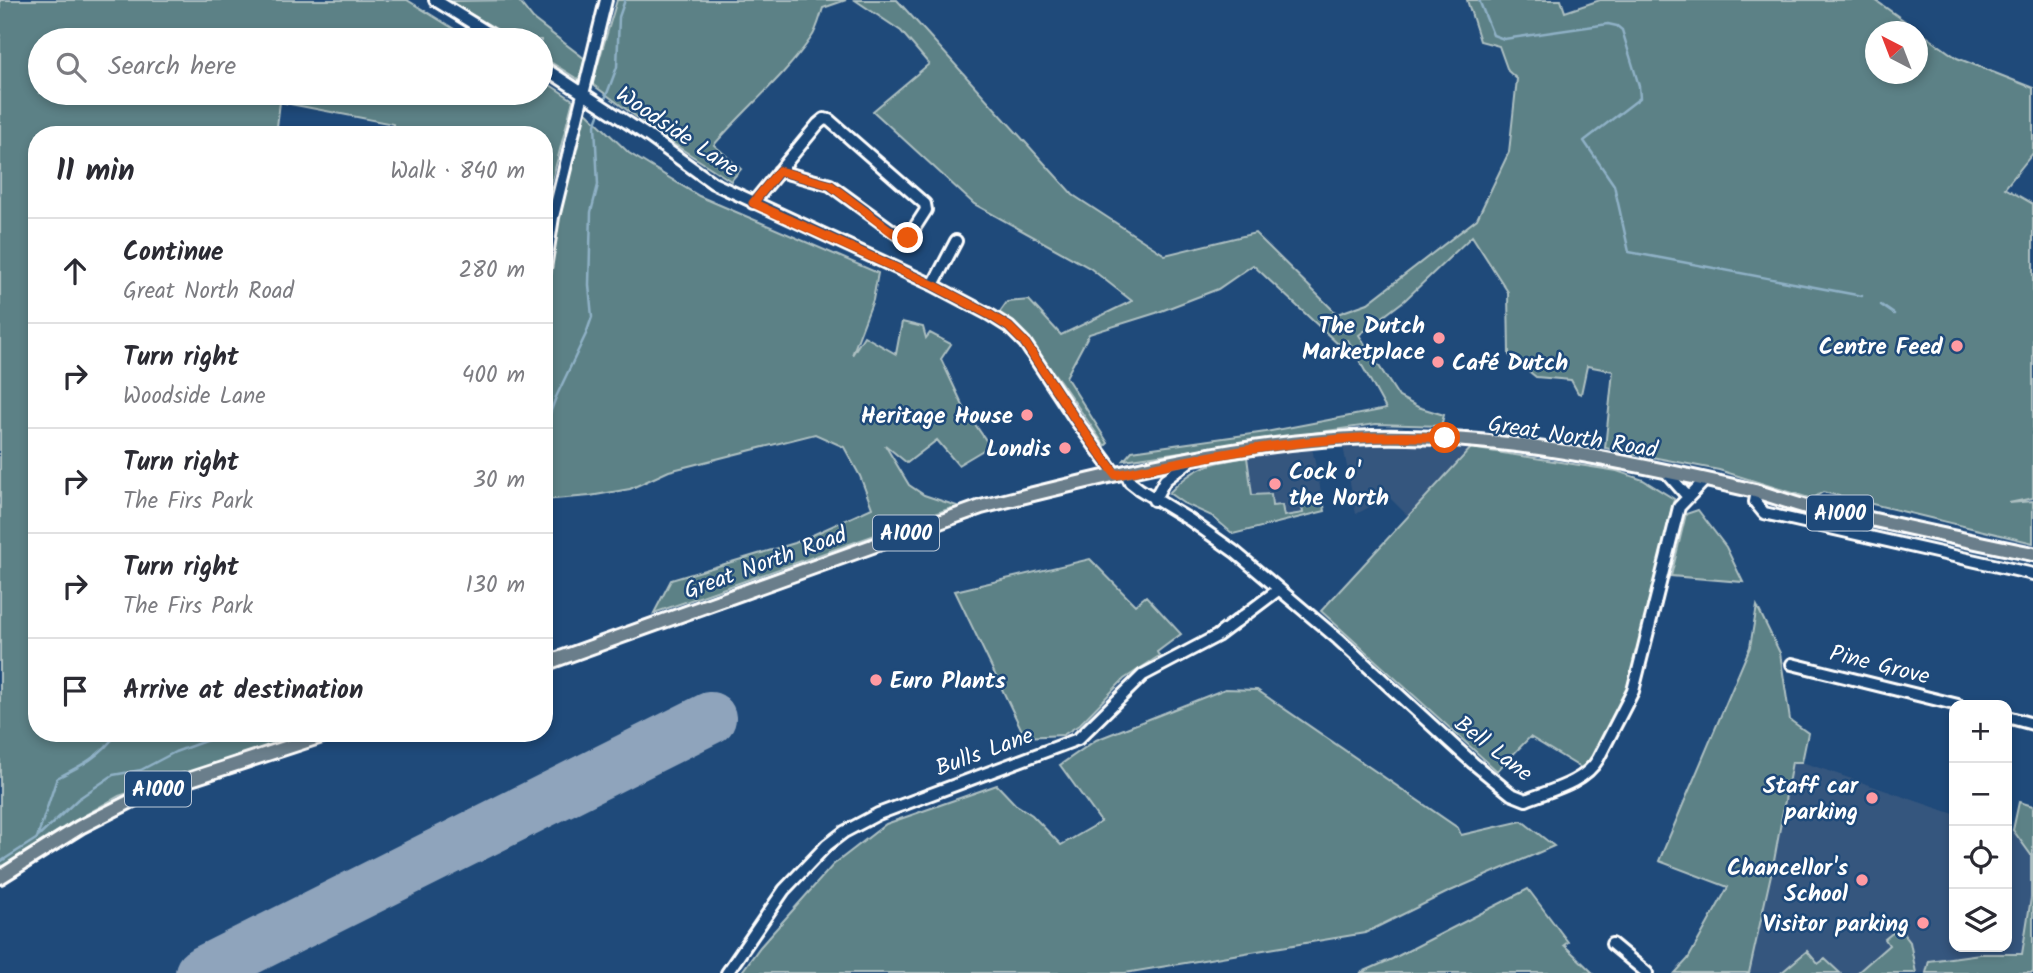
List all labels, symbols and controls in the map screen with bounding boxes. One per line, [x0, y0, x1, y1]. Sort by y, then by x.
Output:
north arrow [1865, 21, 1928, 84]
search box [28, 28, 553, 105]
text: Search here [108, 46, 236, 88]
icon: search [52, 48, 90, 86]
street label: Woodside Lane [608, 78, 746, 187]
text: 11 min [56, 148, 135, 196]
text: Walk · 840 m [390, 154, 525, 190]
route end [892, 222, 923, 253]
text: Continue [123, 232, 224, 274]
icon: ahead [56, 252, 94, 290]
text: 280 m [459, 253, 525, 289]
text: Great North Road [123, 274, 294, 310]
place label: The Dutch Marketplace [1302, 309, 1425, 371]
marker: The Dutch Marketplace [1431, 330, 1447, 346]
place label: Centre Feed [1819, 330, 1944, 366]
text: Turn right [123, 337, 239, 379]
marker: Centre Feed [1949, 338, 1965, 354]
place label: Café Dutch [1452, 346, 1568, 382]
marker: Café Dutch [1430, 354, 1446, 370]
icon: right [56, 357, 94, 395]
text: 400 m [462, 358, 525, 394]
text: Woodside Lane [123, 379, 266, 415]
place label: Heritage House [861, 399, 1013, 435]
marker: Heritage House [1019, 407, 1035, 423]
street label: Great North Road [1485, 407, 1661, 469]
route start [1429, 422, 1460, 453]
place label: Londis [986, 432, 1051, 468]
marker: Londis [1057, 440, 1073, 456]
text: Turn right [123, 442, 239, 484]
place label: Cock o' the North [1289, 455, 1389, 517]
icon: right [56, 462, 94, 500]
text: 30 m [473, 463, 525, 499]
marker: Cock o' the North [1267, 476, 1283, 492]
text: The Firs Park [123, 484, 253, 520]
road number: A1000 [1807, 496, 1873, 530]
road number: A1000 [873, 516, 939, 550]
street label: Great North Road [679, 518, 853, 610]
text: Turn right [123, 547, 239, 589]
icon: right [56, 567, 94, 605]
text: 130 m [466, 568, 525, 604]
text: The Firs Park [123, 589, 253, 625]
street label: Pine Grove [1826, 636, 1933, 696]
place label: Euro Plants [890, 664, 1006, 700]
text: Arrive at destination [123, 670, 363, 712]
icon: arrive [56, 672, 94, 710]
marker: Euro Plants [868, 672, 884, 688]
map controls [1949, 700, 2012, 952]
button: + [1949, 700, 2012, 763]
street label: Bell Lane [1446, 707, 1540, 792]
street label: Bulls Lane [931, 719, 1039, 787]
button: − [1949, 763, 2012, 826]
place label: Staff car parking [1763, 769, 1860, 831]
road number: A1000 [125, 772, 191, 806]
marker: Staff car parking [1864, 790, 1880, 806]
button: locate [1949, 826, 2012, 889]
place label: Chancellor's School [1727, 851, 1849, 913]
marker: Chancellor's School [1854, 872, 1870, 888]
button: layers [1949, 889, 2012, 952]
place label: Visitor parking [1762, 907, 1909, 943]
marker: Visitor parking [1915, 915, 1931, 931]

